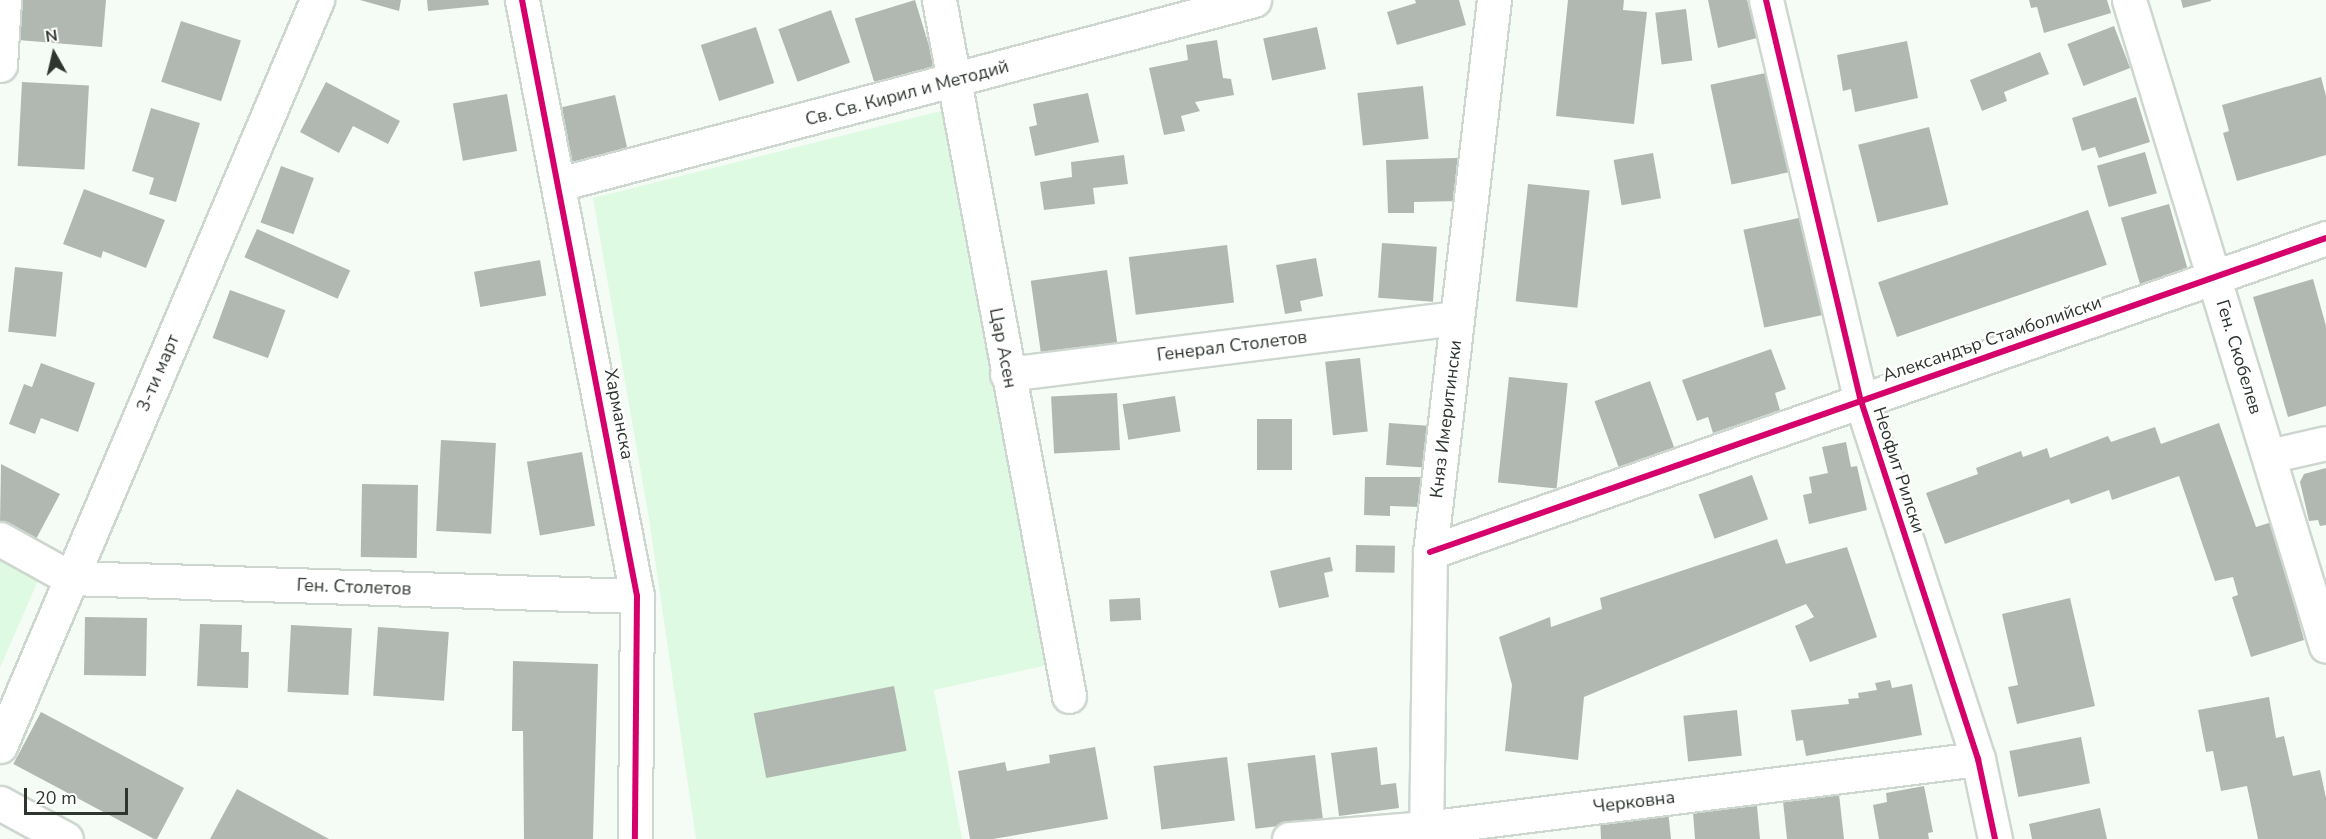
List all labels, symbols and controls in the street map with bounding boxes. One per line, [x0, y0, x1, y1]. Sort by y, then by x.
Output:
north arrow [24, 24, 84, 84]
text: N [44, 24, 59, 48]
street label: Св. Св. Кирил и Методий [803, 55, 1011, 131]
street label: Александър Стамболийски [1880, 291, 2104, 387]
street label: Ген. Скобелев [2211, 297, 2267, 417]
street label: Цар Асен [985, 306, 1021, 390]
street label: Генерал Столетов [1156, 326, 1308, 366]
street label: 3-ти март [132, 331, 184, 415]
street label: Княз Имеритински [1426, 339, 1466, 499]
street label: Харманска [600, 367, 638, 461]
street label: Неофит Рилски [1868, 404, 1930, 536]
street label: Ген. Столетов [296, 574, 412, 600]
scale bar [27, 776, 130, 814]
text: 20 m [35, 786, 77, 810]
street label: Черковна [1592, 786, 1676, 818]

